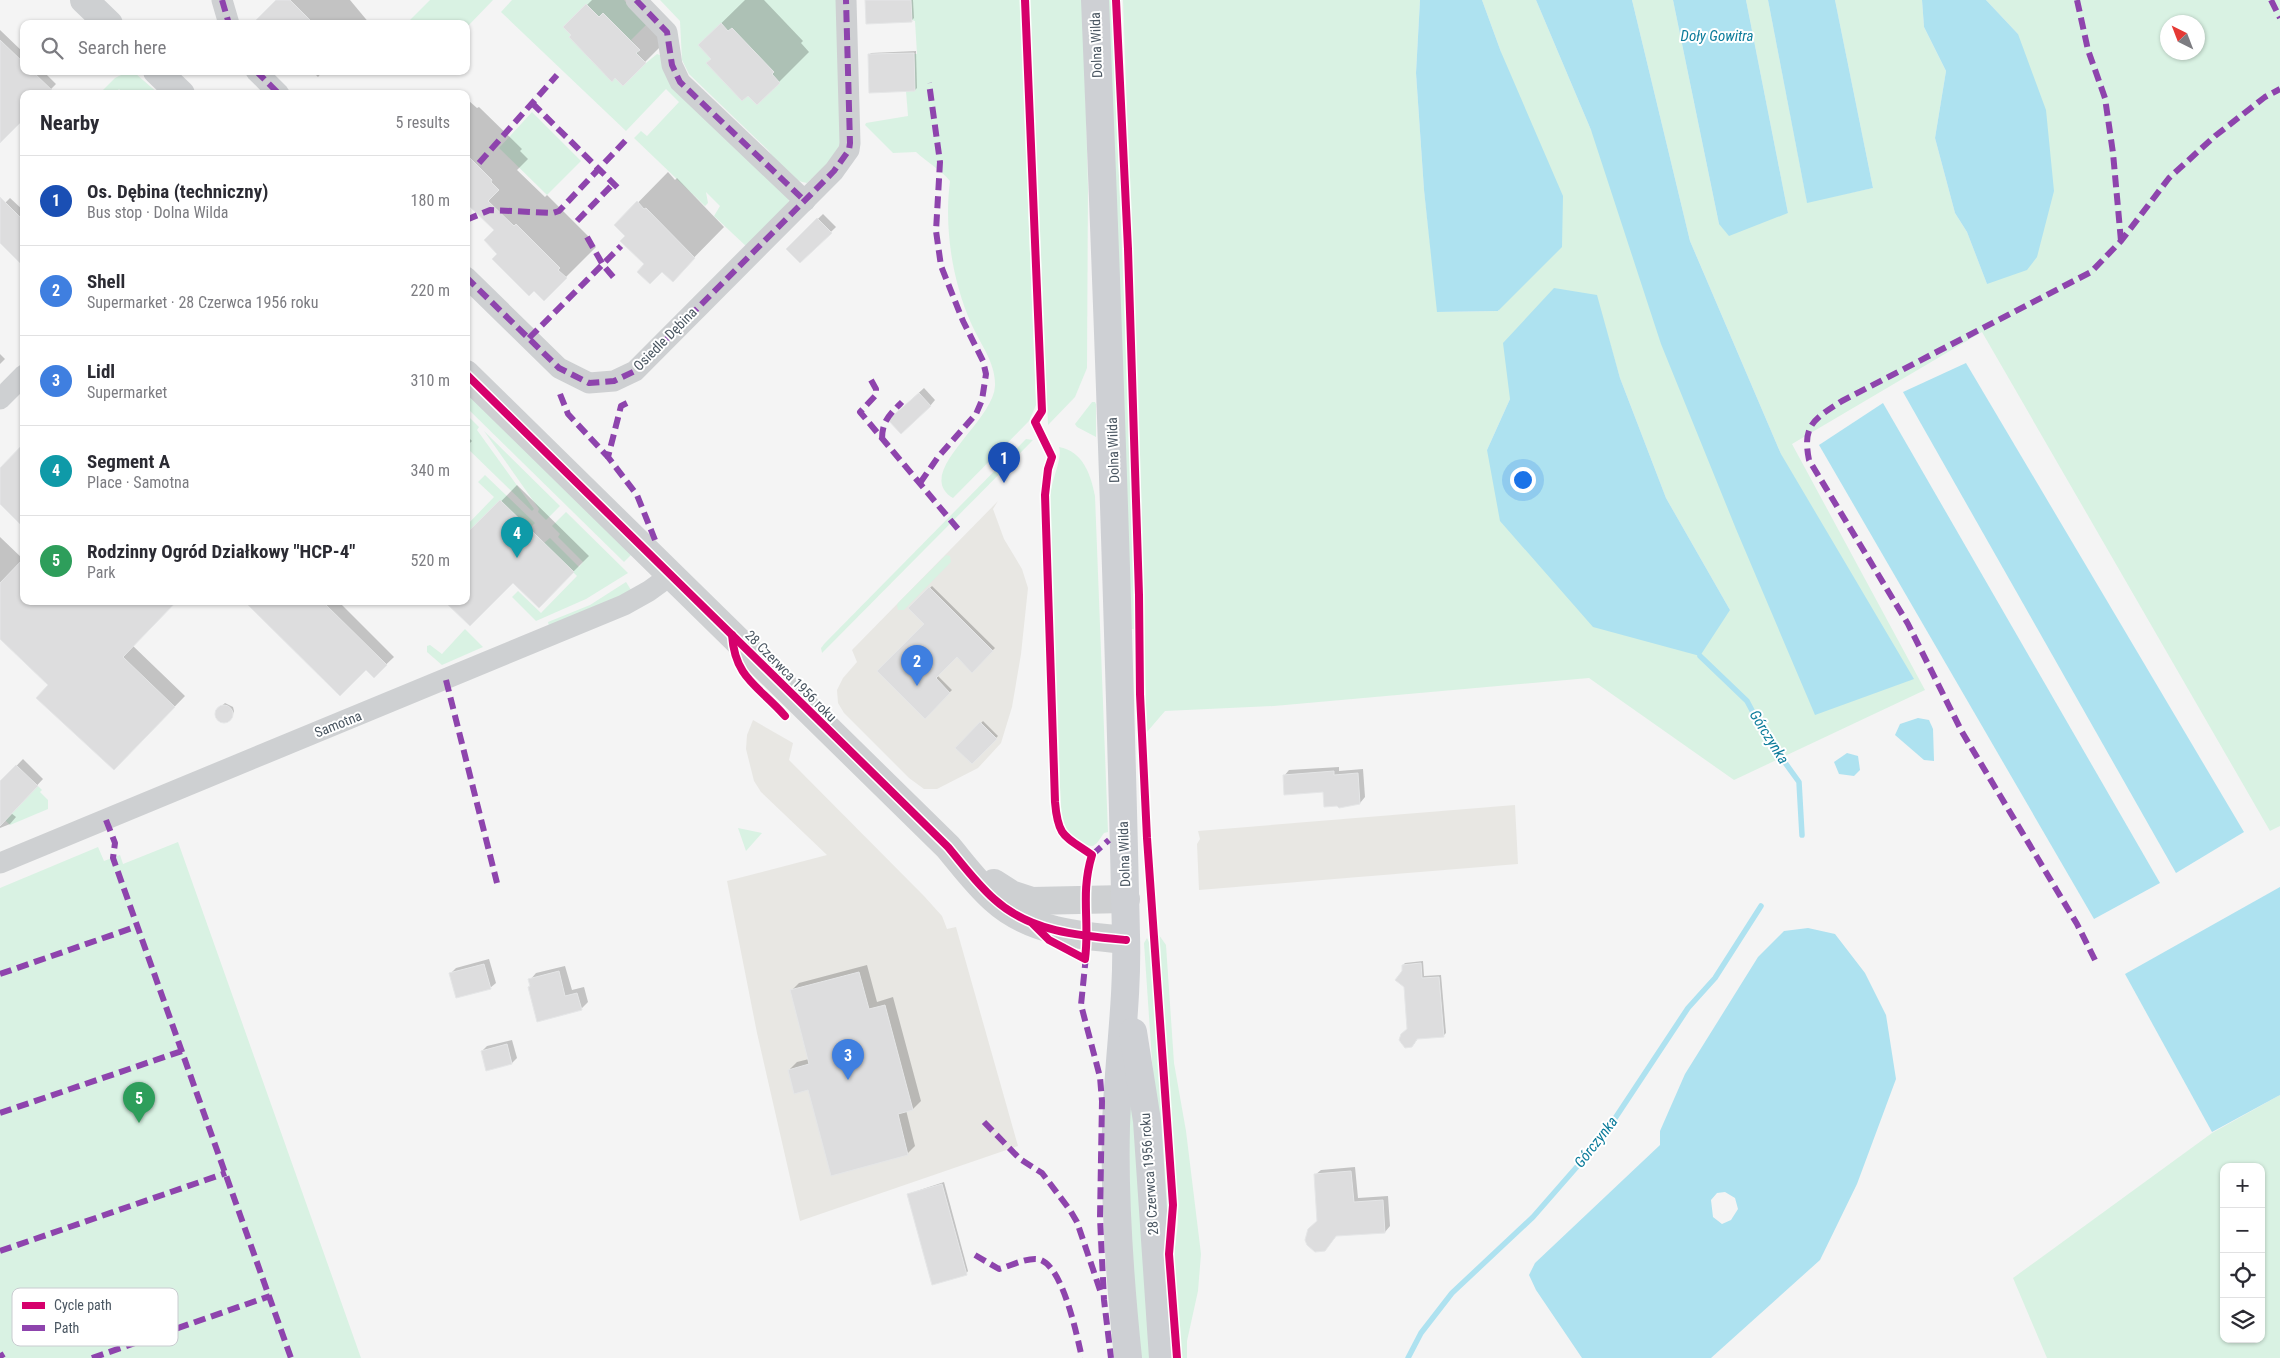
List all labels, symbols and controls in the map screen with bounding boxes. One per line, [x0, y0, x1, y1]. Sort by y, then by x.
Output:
street label: Dolna Wilda [1087, 12, 1105, 78]
north arrow [2160, 15, 2205, 60]
search box [20, 20, 470, 75]
water label: Doły Gowitra [1681, 27, 1753, 45]
icon: search [38, 34, 66, 62]
text: Search here [78, 36, 166, 59]
text: Nearby [40, 111, 99, 135]
text: 5 results [395, 113, 450, 132]
text: Os. Dębina (techniczny) [87, 180, 268, 203]
text: 1 [52, 191, 60, 210]
text: 180 m [411, 191, 450, 210]
text: Bus stop · Dolna Wilda [87, 203, 229, 222]
text: Shell [87, 270, 125, 293]
text: 2 [52, 281, 60, 300]
text: 220 m [411, 281, 450, 300]
text: Supermarket · 28 Czerwca 1956 roku [87, 293, 318, 312]
street label: Osiedle Dębina [630, 304, 700, 374]
text: Lidl [87, 360, 115, 383]
text: 3 [52, 371, 60, 390]
text: 310 m [411, 371, 450, 390]
text: Supermarket [87, 383, 167, 402]
street label: Dolna Wilda [1104, 417, 1122, 483]
pin: 1 [988, 442, 1020, 483]
text: Segment A [87, 450, 170, 473]
text: 4 [52, 461, 60, 480]
text: 340 m [411, 461, 450, 480]
your location [1510, 467, 1536, 493]
text: Place · Samotna [87, 473, 190, 492]
pin: 4 [501, 517, 533, 558]
text: Rodzinny Ogród Działkowy "HCP-4" [87, 540, 355, 563]
text: 5 [52, 551, 60, 570]
text: 520 m [411, 551, 450, 570]
text: Park [87, 563, 116, 582]
street label: 28 Czerwca 1956 roku [742, 627, 840, 725]
pin: 2 [901, 645, 933, 686]
street label: Samotna [312, 707, 364, 741]
water label: Górczynka [1745, 707, 1793, 767]
street label: Dolna Wilda [1115, 821, 1133, 887]
pin: 3 [832, 1039, 864, 1080]
pin: 5 [123, 1082, 155, 1123]
street label: 28 Czerwca 1956 roku [1137, 1112, 1161, 1236]
water label: Górczynka [1570, 1113, 1622, 1171]
map controls [2220, 1163, 2265, 1343]
button: + [2220, 1163, 2265, 1208]
button: − [2220, 1208, 2265, 1253]
button: locate [2220, 1253, 2265, 1298]
legend [12, 1288, 178, 1346]
text: Cycle path [54, 1297, 112, 1313]
button: layers [2220, 1298, 2265, 1343]
text: Path [54, 1320, 79, 1336]

